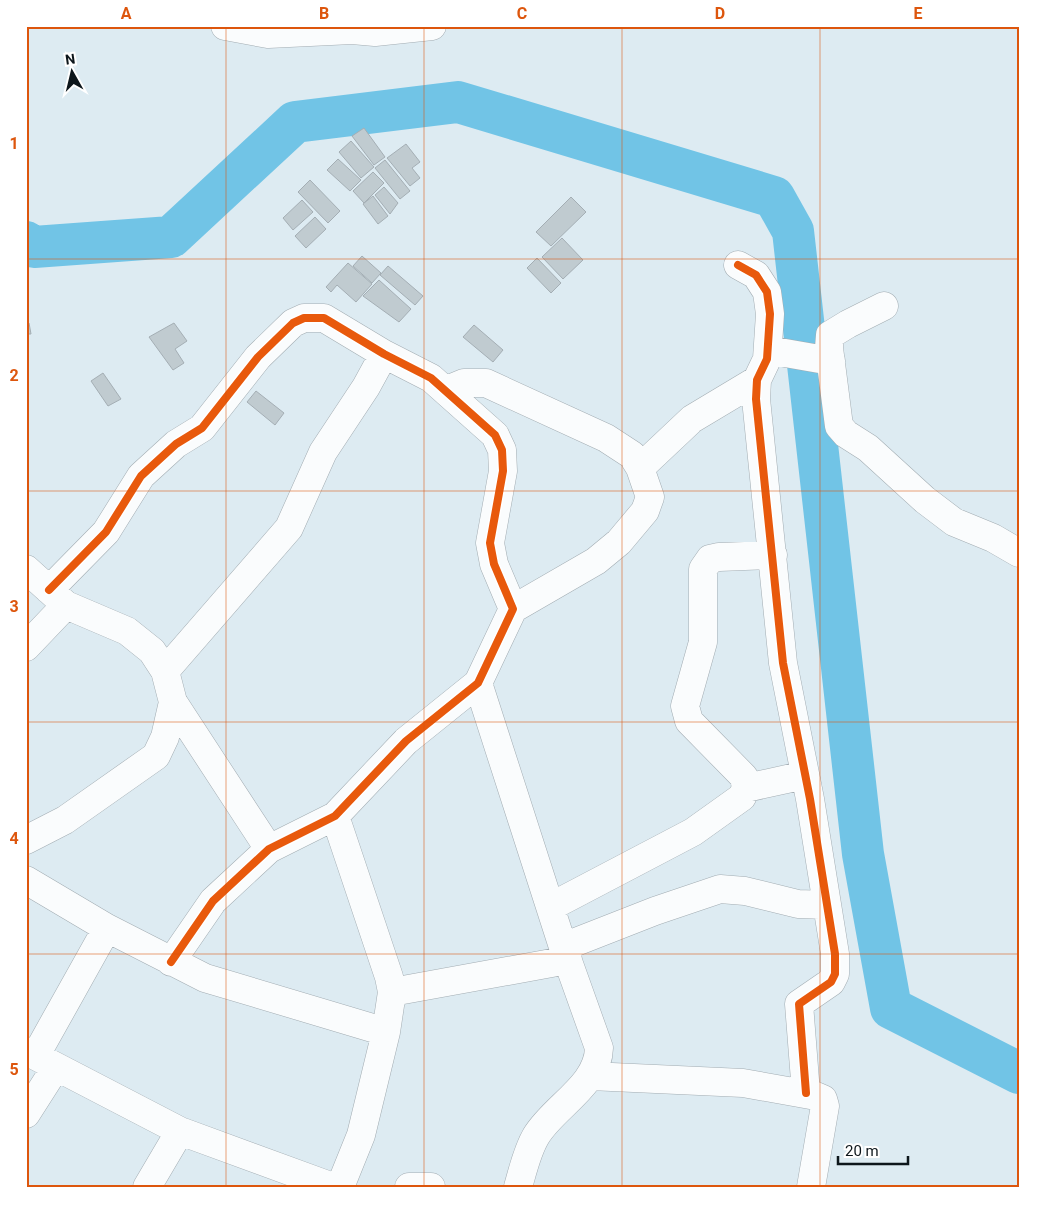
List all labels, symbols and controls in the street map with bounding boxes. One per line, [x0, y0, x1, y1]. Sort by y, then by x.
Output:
text: A [121, 4, 132, 23]
text: B [319, 4, 329, 23]
text: C [517, 4, 527, 23]
text: D [715, 4, 725, 23]
text: E [914, 4, 923, 23]
north arrow [48, 48, 98, 98]
text: N [64, 51, 76, 68]
text: 1 [9, 134, 19, 153]
text: 2 [9, 366, 19, 385]
text: 3 [9, 597, 19, 616]
text: 4 [9, 829, 19, 848]
text: 5 [9, 1060, 19, 1079]
scale bar [838, 1133, 908, 1165]
text: 20 m [845, 1142, 879, 1160]

